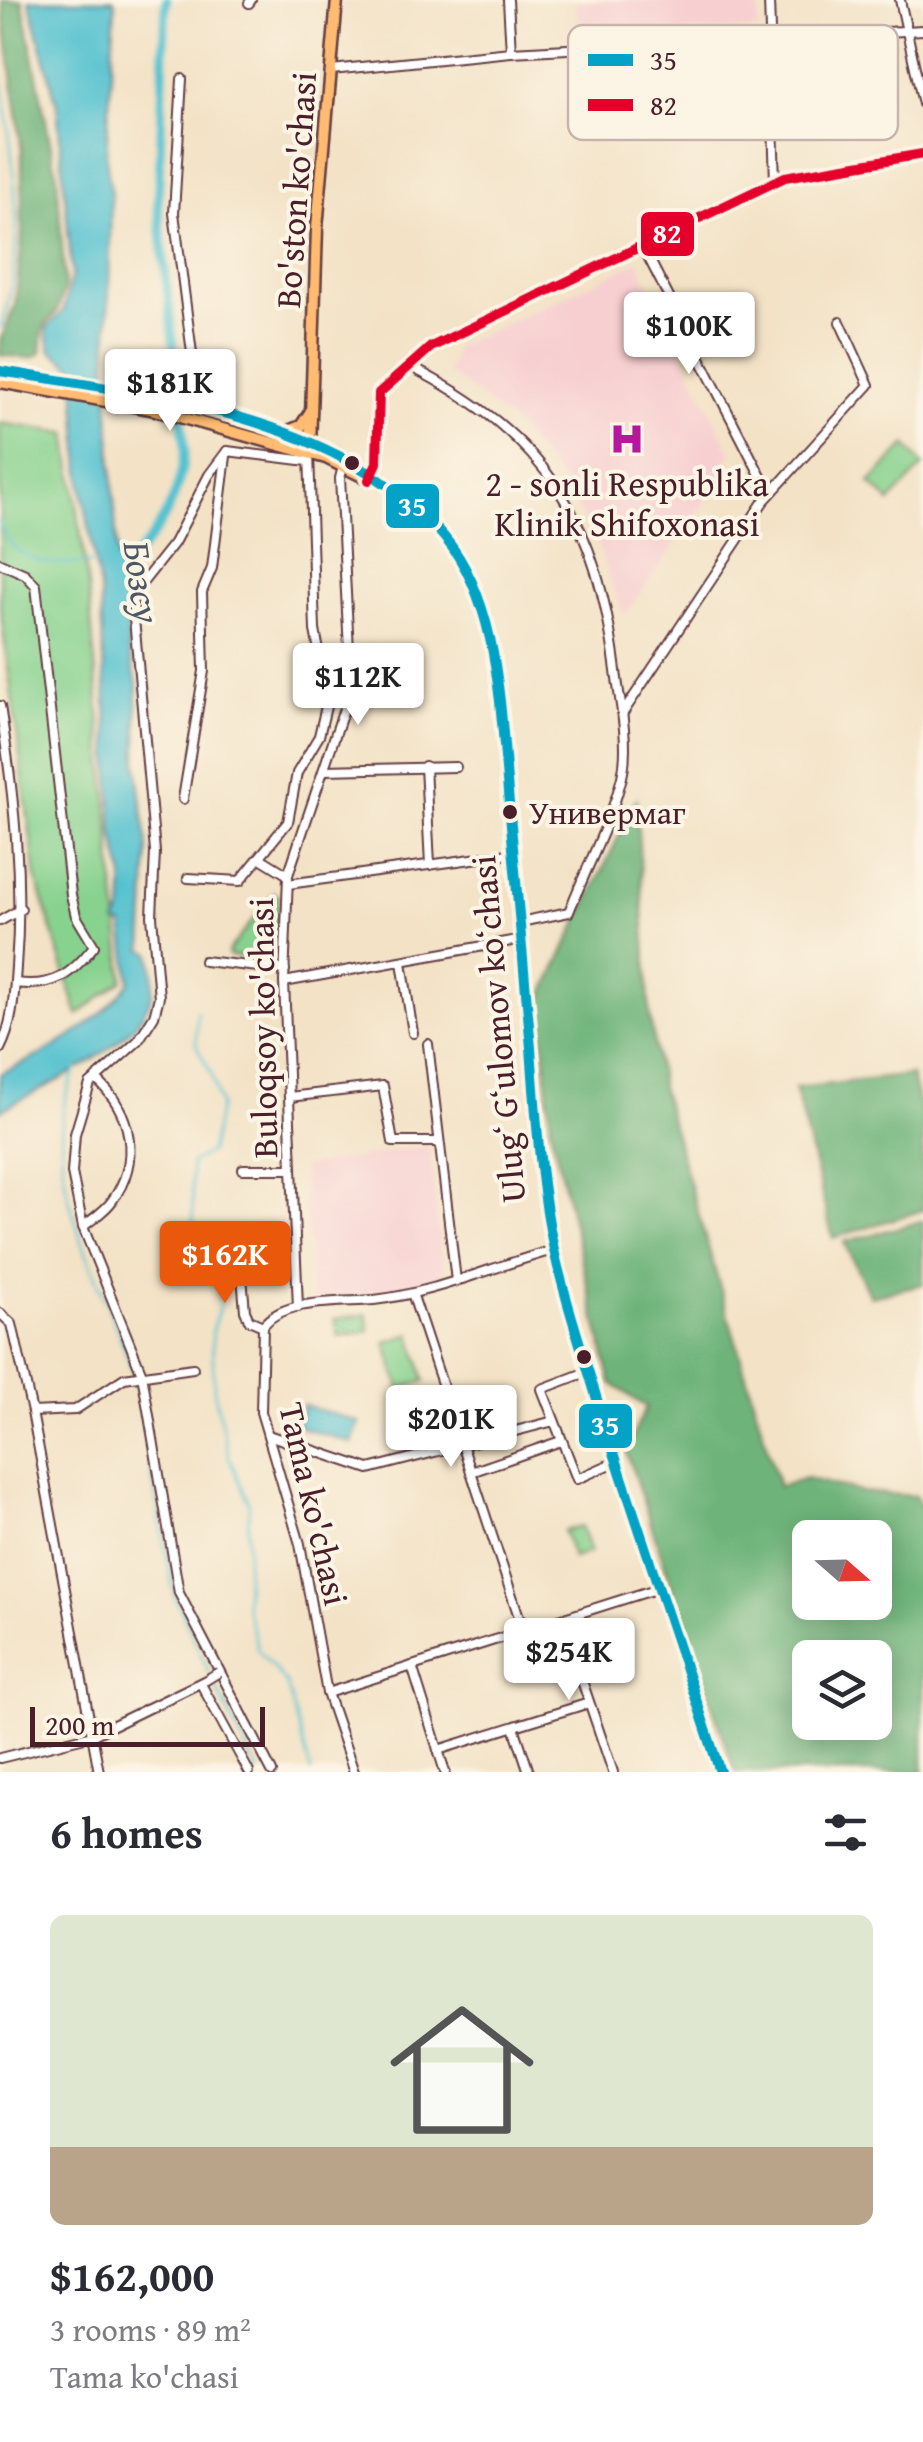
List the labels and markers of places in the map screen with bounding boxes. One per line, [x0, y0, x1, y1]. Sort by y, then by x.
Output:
pin: $100K [619, 292, 759, 377]
pin: $181K [100, 349, 240, 434]
hospital icon: 2 - sonli Respublika Klinik Shifoxonasi [608, 420, 646, 458]
unlabelled marker [342, 453, 362, 473]
place label: 2 - sonli Respublika Klinik Shifoxonasi [485, 458, 769, 549]
pin: $112K [288, 643, 428, 728]
place label: Универмаг [529, 789, 686, 836]
marker: Универмаг [500, 802, 520, 822]
pin: $162K [155, 1221, 295, 1306]
unlabelled marker [574, 1347, 594, 1367]
pin: $201K [381, 1385, 521, 1470]
pin: $254K [499, 1618, 639, 1703]

